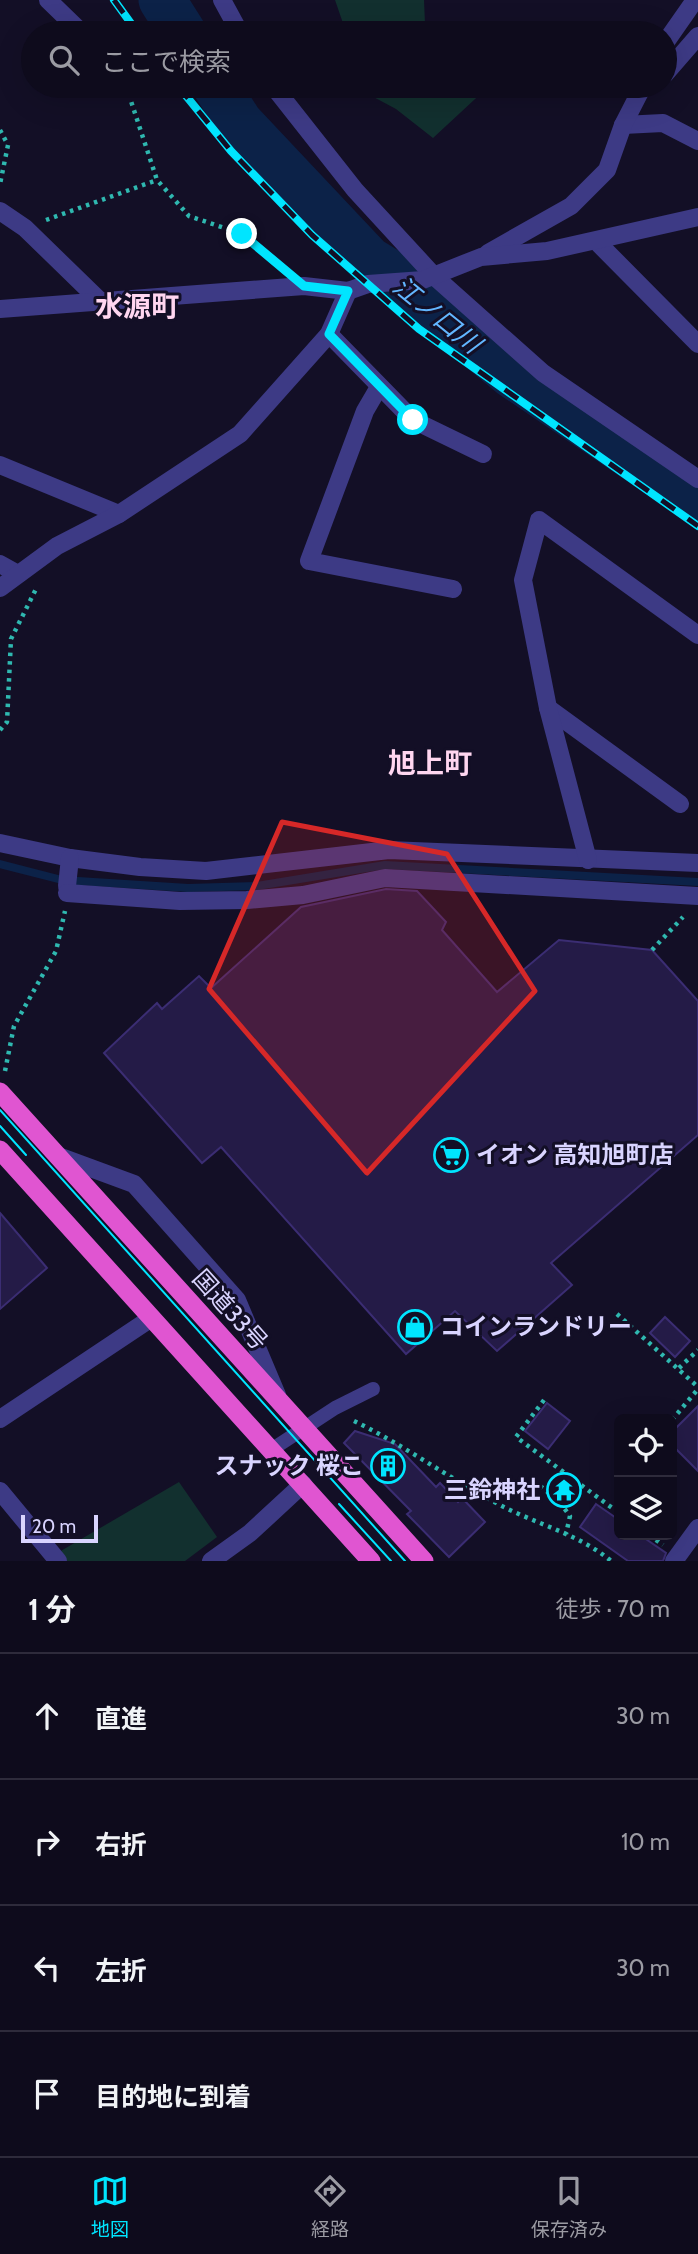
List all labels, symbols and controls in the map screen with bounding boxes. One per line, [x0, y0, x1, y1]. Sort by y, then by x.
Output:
search box [21, 21, 677, 98]
icon: search [45, 41, 83, 79]
text: ここで検索 [101, 46, 231, 78]
route end [226, 218, 257, 249]
water label: 江ノ口川 [387, 270, 490, 362]
district label: 水源町 [95, 289, 179, 323]
route start [397, 404, 428, 435]
district label: 旭上町 [388, 746, 472, 780]
supermarket icon: イオン 高知旭町店 [432, 1136, 470, 1174]
place label: イオン 高知旭町店 [476, 1140, 673, 1169]
street label: 国道33号 [187, 1264, 274, 1356]
shop icon: コインランドリー [396, 1308, 434, 1346]
place label: コインランドリー [440, 1312, 632, 1341]
map controls [614, 1414, 677, 1540]
button: locate [614, 1414, 677, 1477]
building icon: スナック 桜こ [369, 1447, 407, 1485]
place label: スナック 桜こ [215, 1451, 364, 1480]
temple icon: 三鈴神社 [545, 1471, 583, 1509]
place label: 三鈴神社 [444, 1475, 540, 1504]
button: layers [614, 1477, 677, 1540]
scale bar [21, 1512, 98, 1544]
text: 20 m [32, 1515, 76, 1538]
text: 1 分 [28, 1591, 76, 1628]
text: 徒歩 · 70 m [555, 1595, 670, 1623]
icon: ahead [28, 1697, 66, 1735]
text: 30 m [616, 1702, 670, 1730]
text: 直進 [95, 1703, 147, 1735]
icon: right [28, 1823, 66, 1861]
text: 10 m [621, 1828, 670, 1856]
text: 右折 [95, 1829, 147, 1861]
icon: left [28, 1949, 66, 1987]
text: 30 m [616, 1954, 670, 1982]
text: 左折 [95, 1955, 147, 1987]
icon: arrive [28, 2075, 66, 2113]
text: 目的地に到着 [95, 2081, 251, 2113]
tab: 地図 [91, 2172, 129, 2241]
tab: 経路 [311, 2172, 349, 2241]
tab: 保存済み [531, 2172, 607, 2241]

